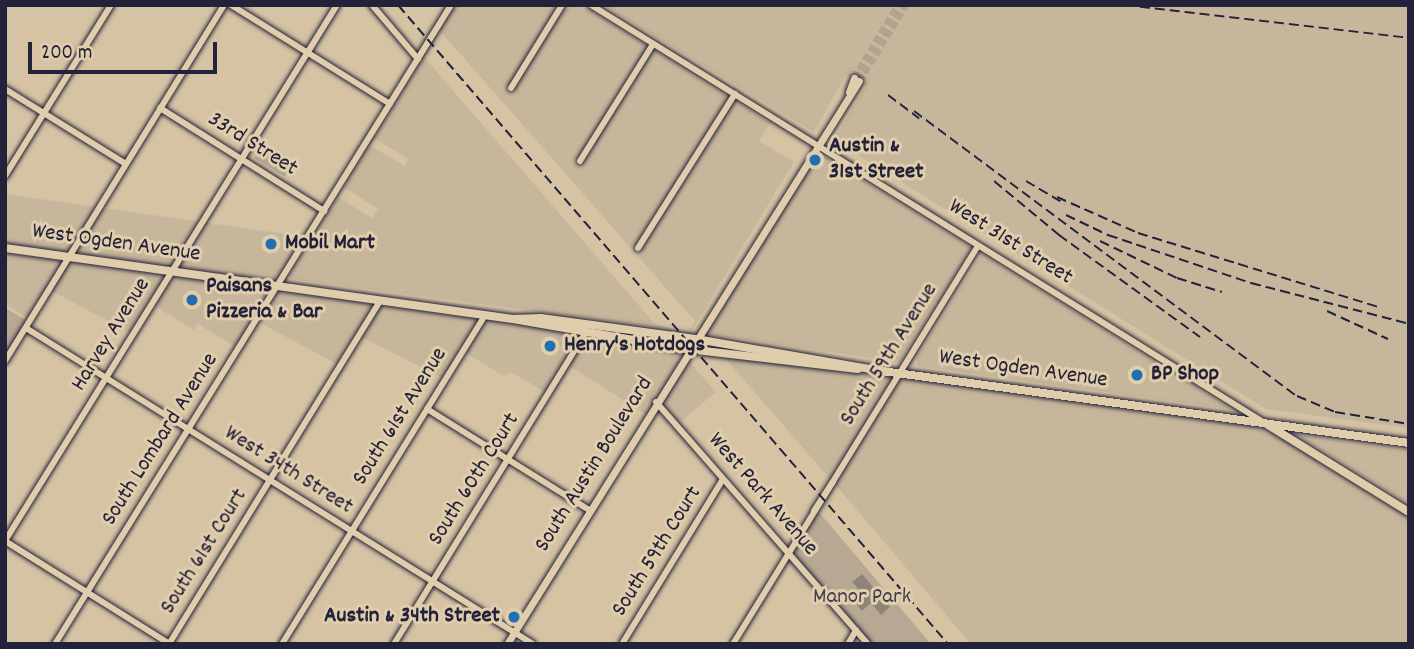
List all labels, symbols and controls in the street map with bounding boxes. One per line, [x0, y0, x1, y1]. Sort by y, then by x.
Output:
scale bar [32, 28, 220, 72]
text: 200 m [41, 39, 92, 69]
street label: 33rd Street [202, 107, 302, 183]
place label: Austin & 31st Street [829, 133, 924, 187]
marker: Austin & 31st Street [807, 152, 823, 168]
street label: West 31st Street [943, 194, 1077, 292]
street label: West Ogden Avenue [30, 219, 202, 269]
place label: Mobil Mart [285, 230, 375, 258]
marker: Mobil Mart [263, 236, 279, 252]
street label: Harvey Avenue [66, 273, 158, 397]
place label: Paisans Pizzeria & Bar [206, 273, 323, 327]
street label: South 59th Avenue [835, 279, 945, 431]
marker: Paisans Pizzeria & Bar [184, 292, 200, 308]
place label: Henry's Hotdogs [564, 332, 705, 360]
marker: Henry's Hotdogs [542, 338, 558, 354]
street label: South 61st Avenue [348, 343, 454, 491]
street label: West Ogden Avenue [937, 345, 1109, 395]
street label: South Lombard Avenue [97, 349, 225, 531]
place label: BP Shop [1151, 361, 1219, 389]
marker: BP Shop [1129, 367, 1145, 383]
street label: South Austin Boulevard [530, 372, 660, 558]
street label: South 60th Court [423, 409, 527, 551]
street label: West 34th Street [218, 420, 358, 522]
street label: West Park Avenue [701, 428, 823, 562]
street label: South 59th Court [607, 482, 709, 622]
street label: South 61st Court [155, 484, 255, 620]
park label: Manor Park [813, 584, 911, 612]
place label: Austin & 34th Street [324, 603, 500, 631]
marker: Austin & 34th Street [506, 609, 522, 625]

